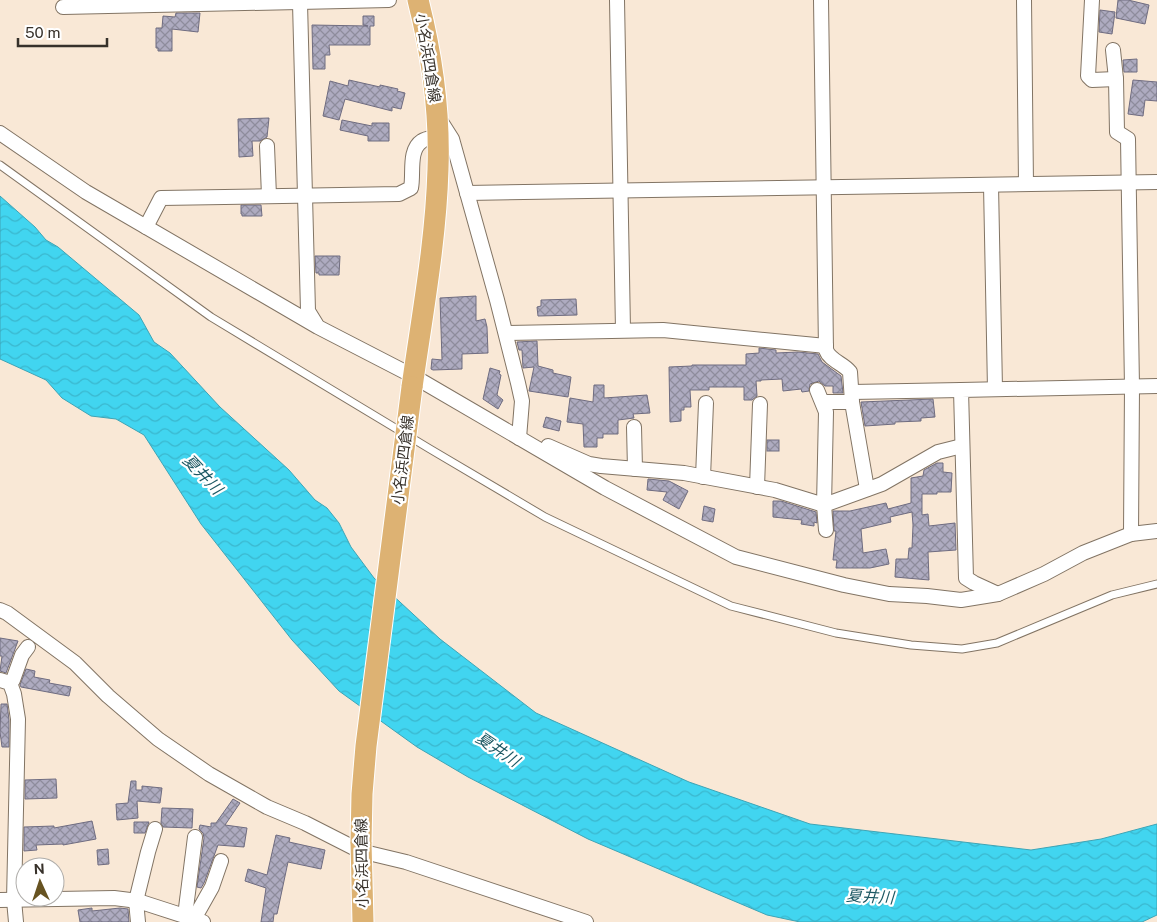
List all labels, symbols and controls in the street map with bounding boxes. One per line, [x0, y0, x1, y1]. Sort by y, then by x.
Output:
street label: 小名浜四倉線 [413, 12, 444, 104]
scale bar [18, 15, 106, 47]
text: 50 m [25, 24, 60, 41]
street label: 小名浜四倉線 [389, 414, 416, 506]
water label: 夏井川 [179, 450, 228, 500]
water label: 夏井川 [473, 728, 525, 772]
street label: 小名浜四倉線 [352, 818, 371, 908]
north arrow [15, 857, 65, 907]
text: N [33, 861, 45, 877]
water label: 夏井川 [846, 886, 896, 907]

